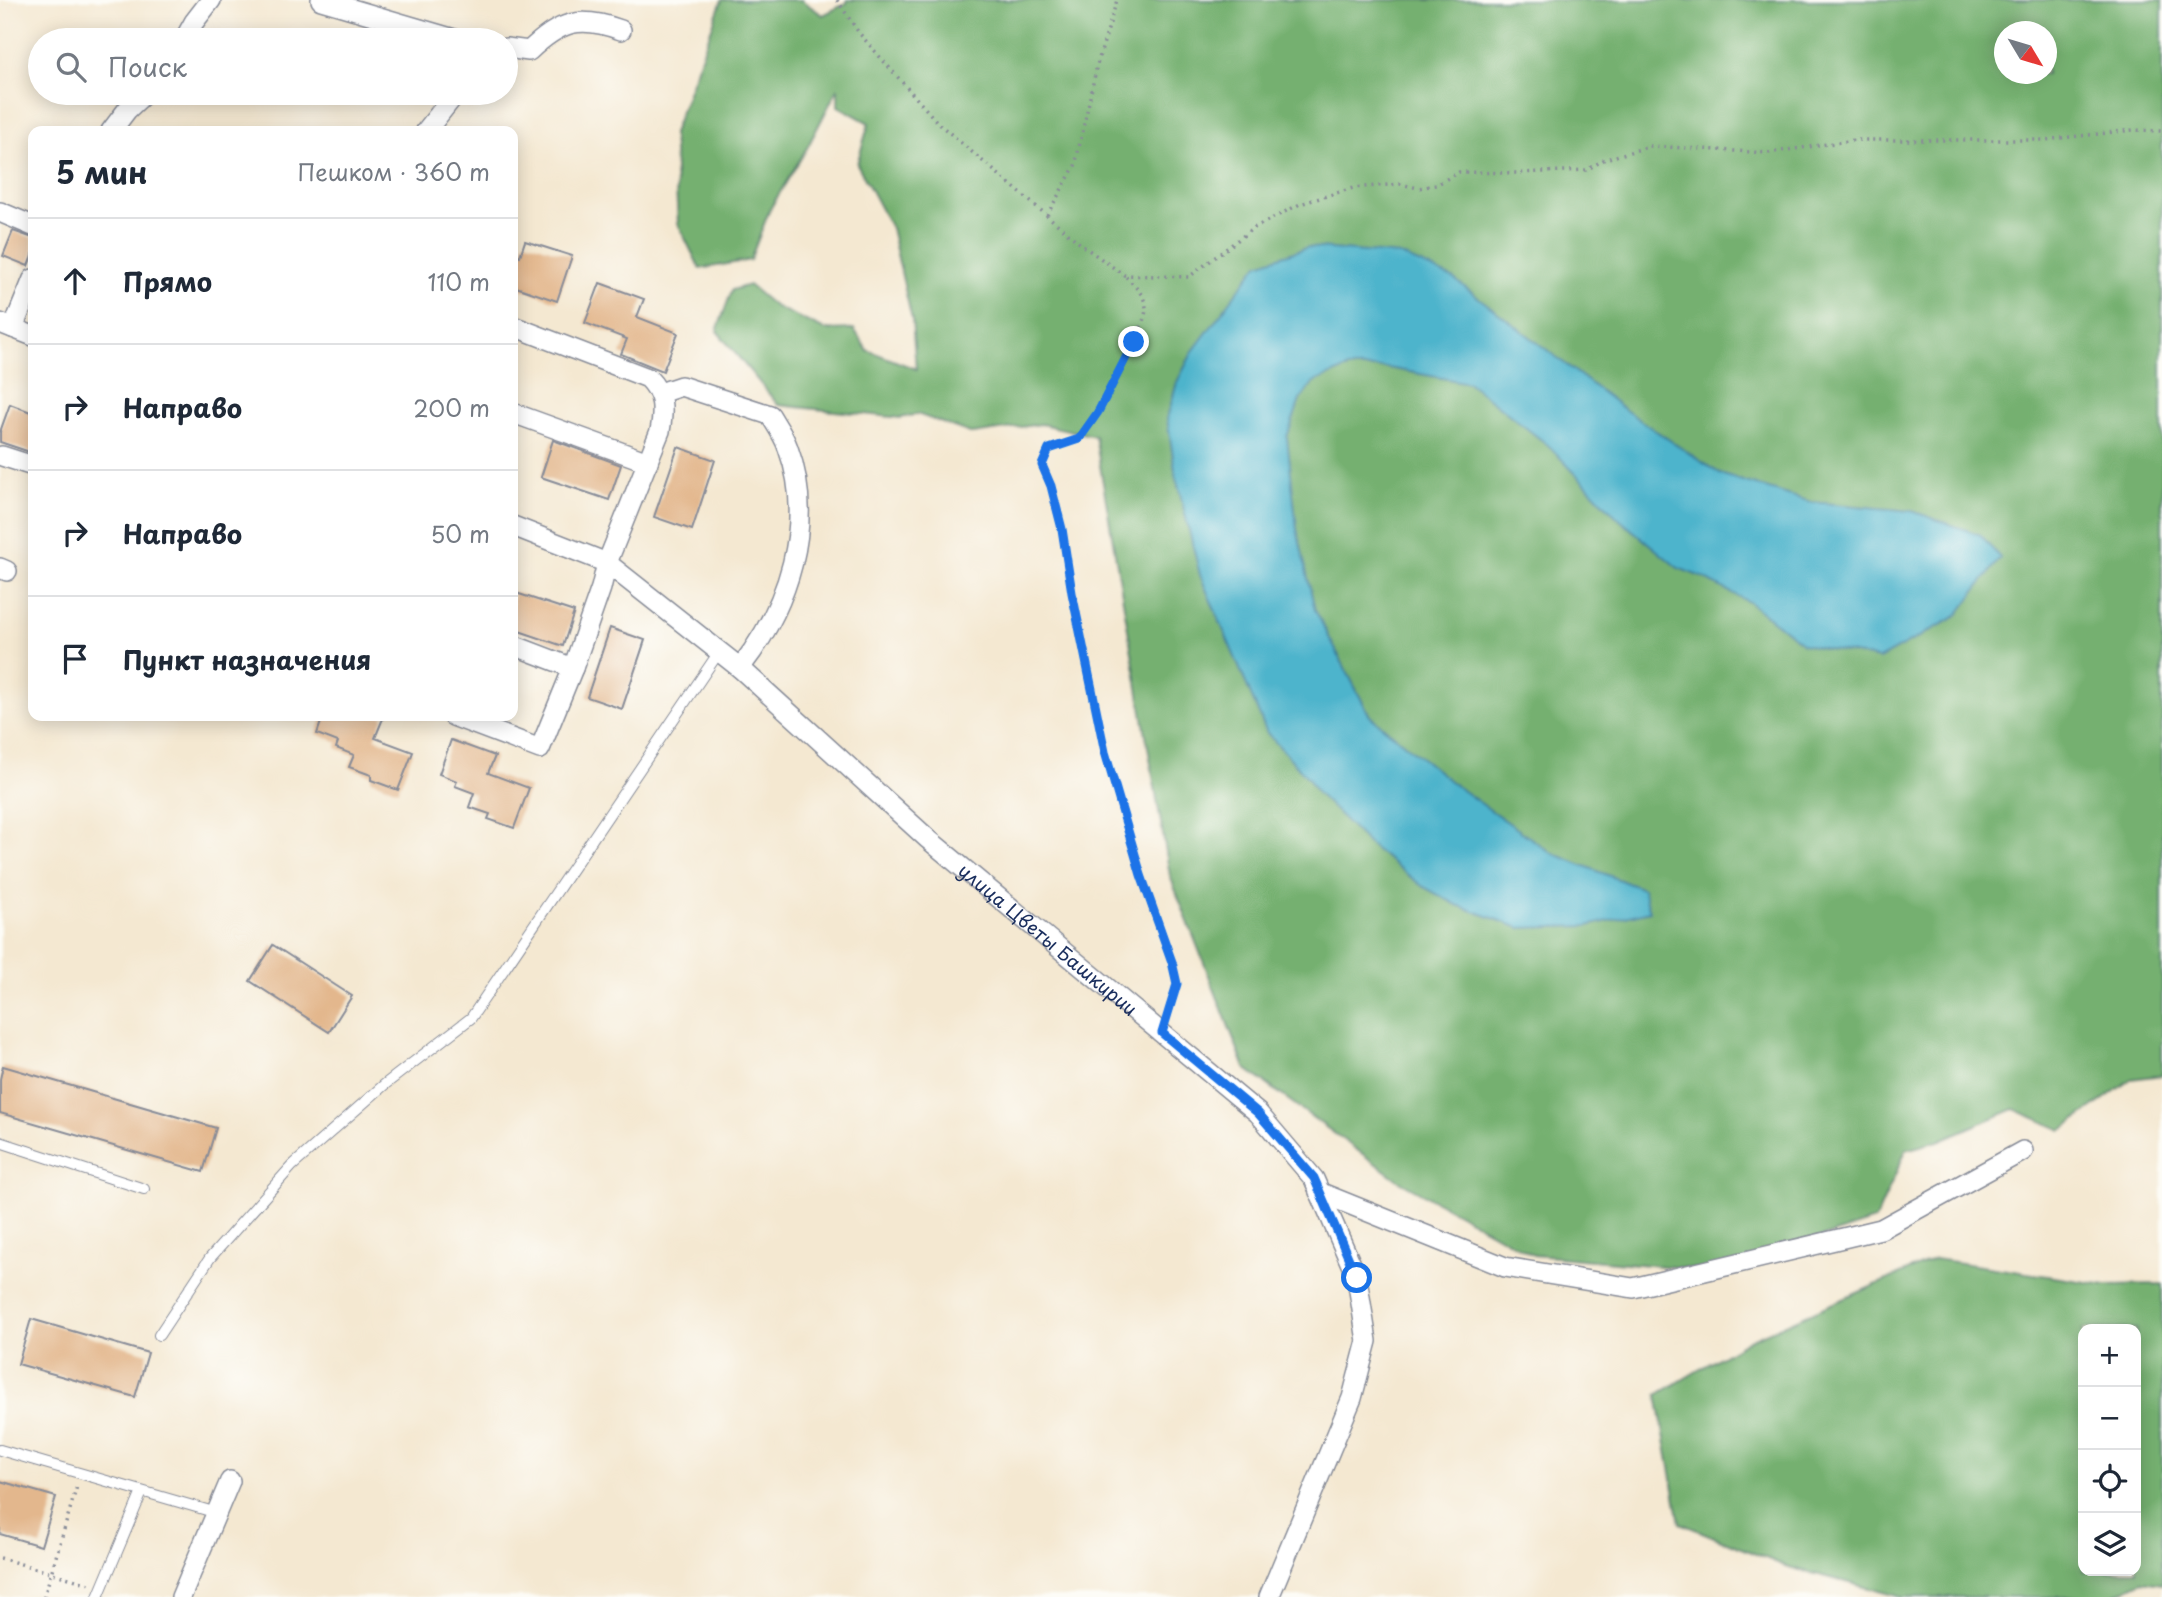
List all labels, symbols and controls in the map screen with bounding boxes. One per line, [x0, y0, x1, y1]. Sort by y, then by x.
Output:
north arrow [1994, 21, 2057, 84]
search box [28, 28, 518, 105]
text: Поиск [108, 47, 187, 86]
icon: search [52, 48, 90, 86]
text: 5 мин [56, 149, 148, 194]
text: Пешком · 360 m [298, 154, 490, 189]
icon: ahead [56, 262, 94, 300]
text: Прямо [123, 262, 212, 301]
text: 110 m [428, 264, 490, 299]
route end [1118, 326, 1149, 357]
icon: right [56, 388, 94, 426]
text: Направо [123, 388, 242, 427]
text: 200 m [413, 390, 490, 425]
icon: right [56, 514, 94, 552]
text: Направо [123, 514, 242, 553]
text: 50 m [430, 516, 490, 551]
icon: arrive [56, 640, 94, 678]
text: Пункт назначения [123, 640, 371, 679]
street label: улица Цветы Башкирии [953, 856, 1144, 1022]
route start [1341, 1262, 1372, 1293]
map controls [2078, 1324, 2141, 1576]
button: + [2078, 1324, 2141, 1387]
button: − [2078, 1387, 2141, 1450]
button: locate [2078, 1450, 2141, 1513]
button: layers [2078, 1513, 2141, 1576]

